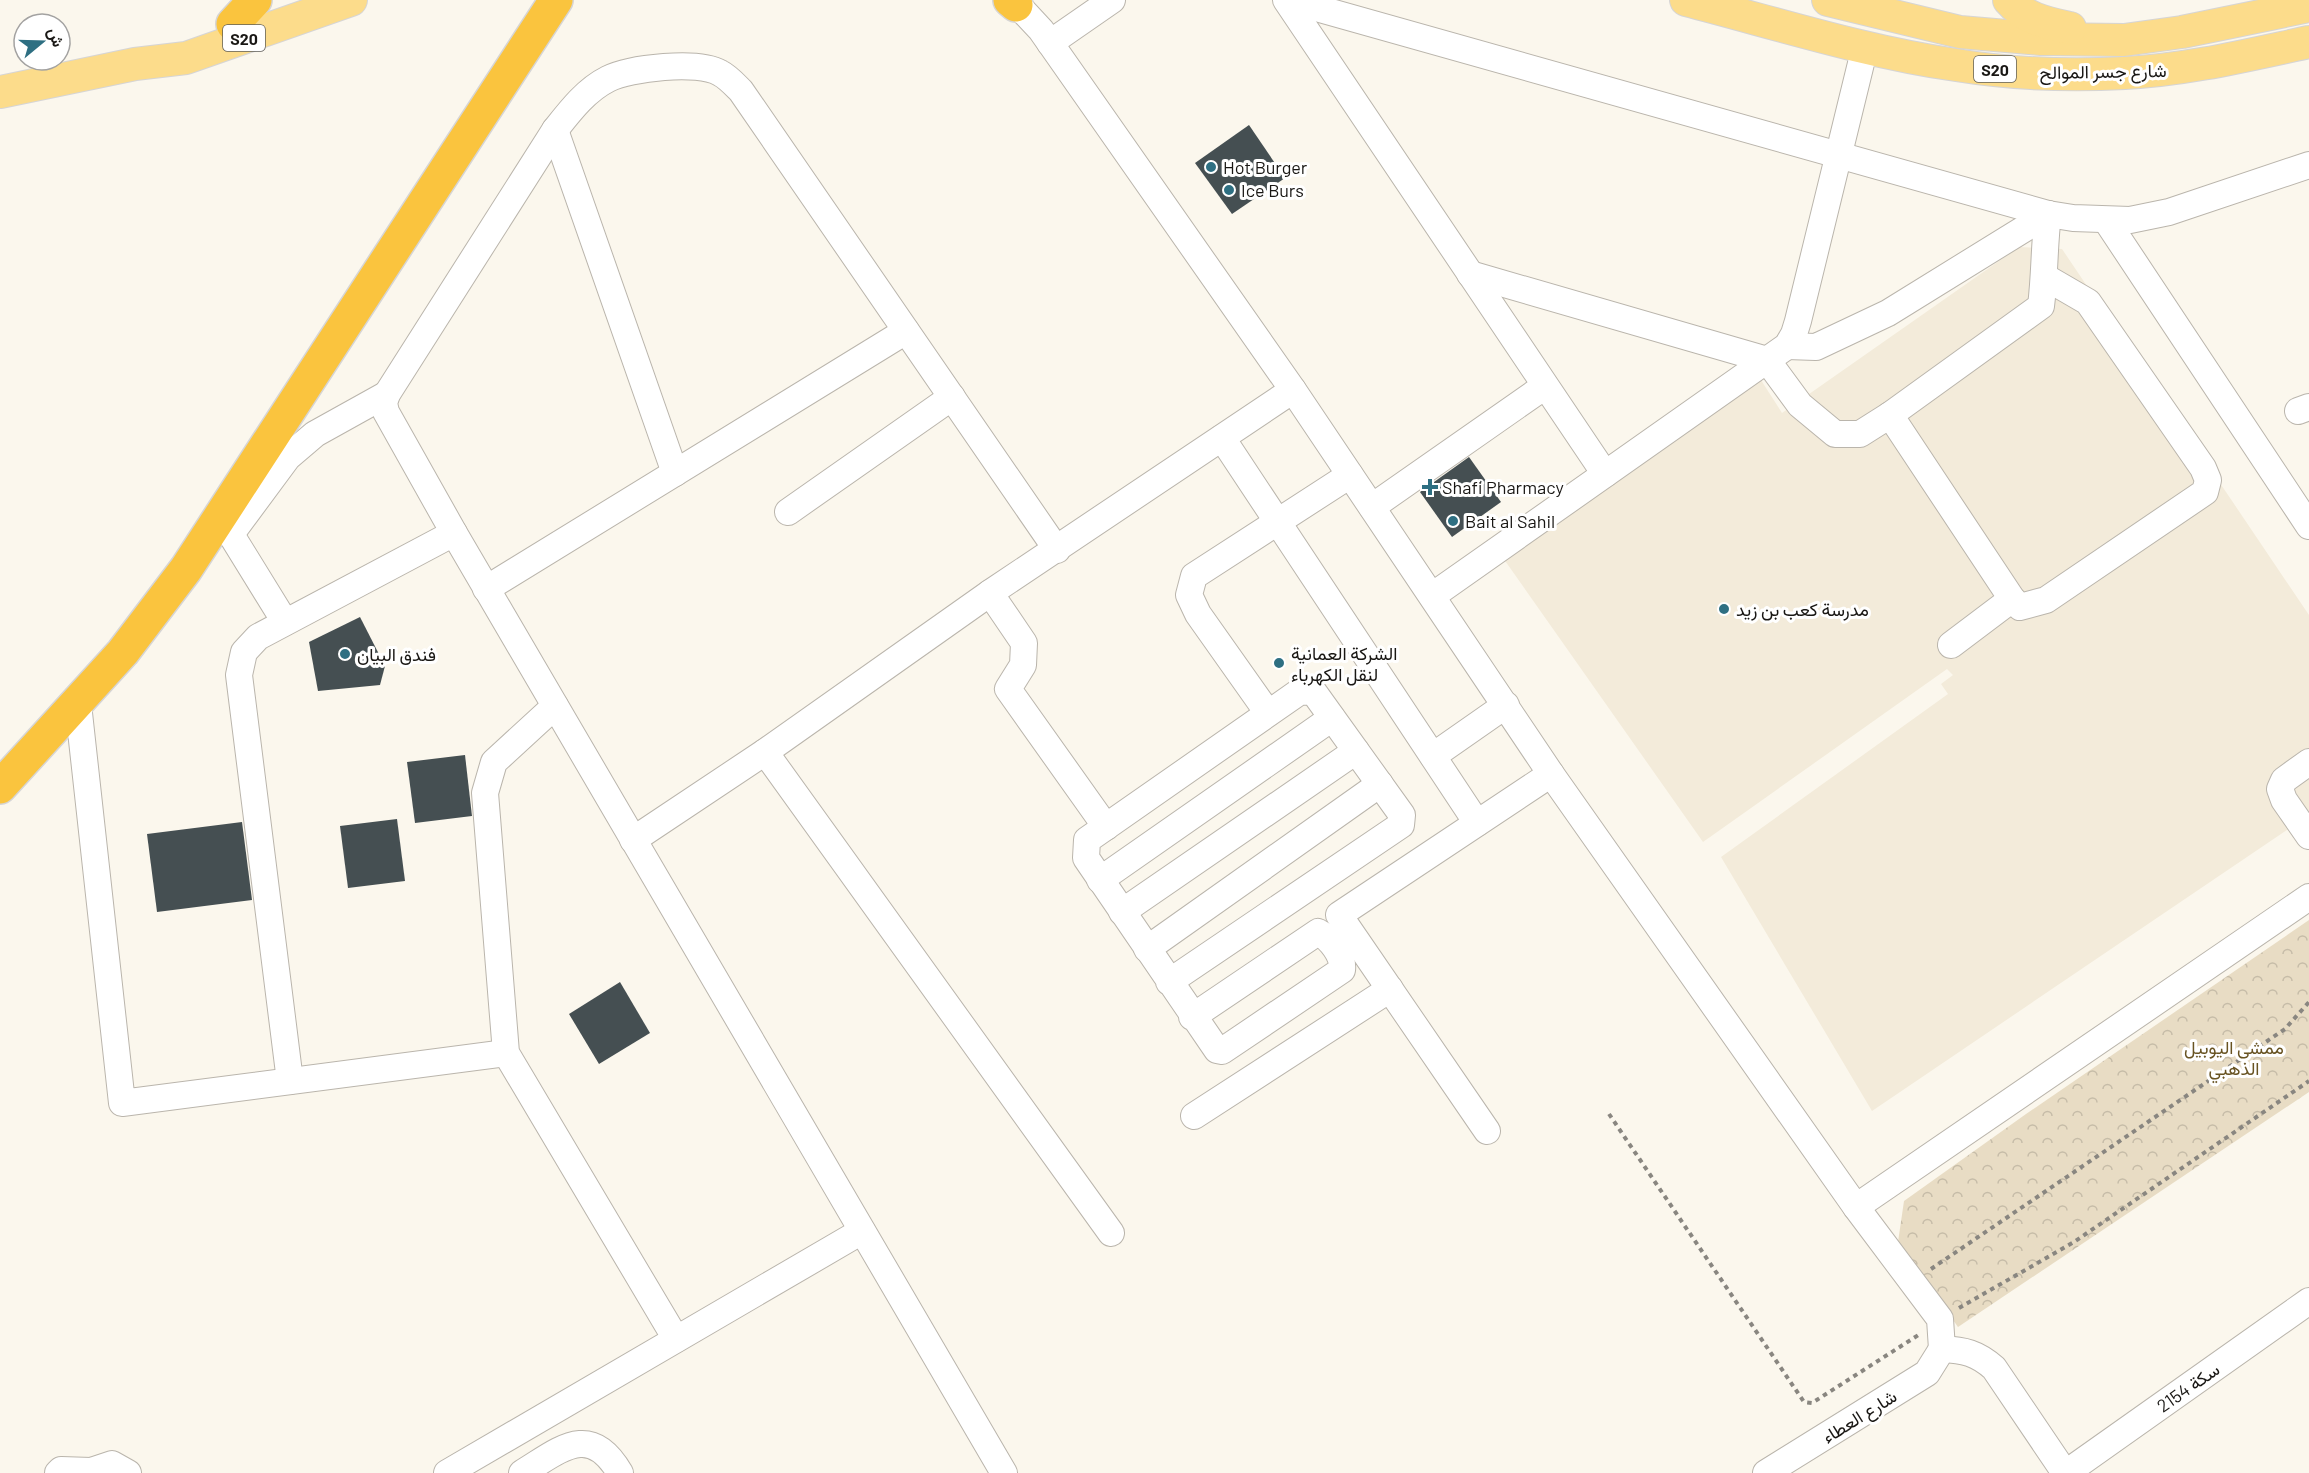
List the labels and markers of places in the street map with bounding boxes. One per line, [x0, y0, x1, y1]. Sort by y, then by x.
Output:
place label: Hot Burger [1223, 156, 1308, 178]
marker: Hot Burger [1204, 160, 1218, 174]
place label: Ice Burs [1241, 179, 1304, 201]
marker: Ice Burs [1222, 183, 1236, 197]
place label: Shafi Pharmacy [1442, 476, 1564, 498]
marker: Shafi Pharmacy [1423, 480, 1437, 494]
place label: Bait al Sahil [1465, 510, 1555, 532]
marker: Bait al Sahil [1446, 514, 1460, 528]
place label: مدرسة كعب بن زيد [1736, 598, 1869, 621]
marker: مدرسة كعب بن زيد [1717, 602, 1731, 616]
place label: الشرکة العمانیة لنقل الکهرباء [1291, 642, 1397, 686]
place label: فندق البيان [357, 643, 436, 665]
marker: فندق البيان [338, 647, 352, 661]
marker: الشرکة العمانیة لنقل الکهرباء [1272, 656, 1286, 670]

